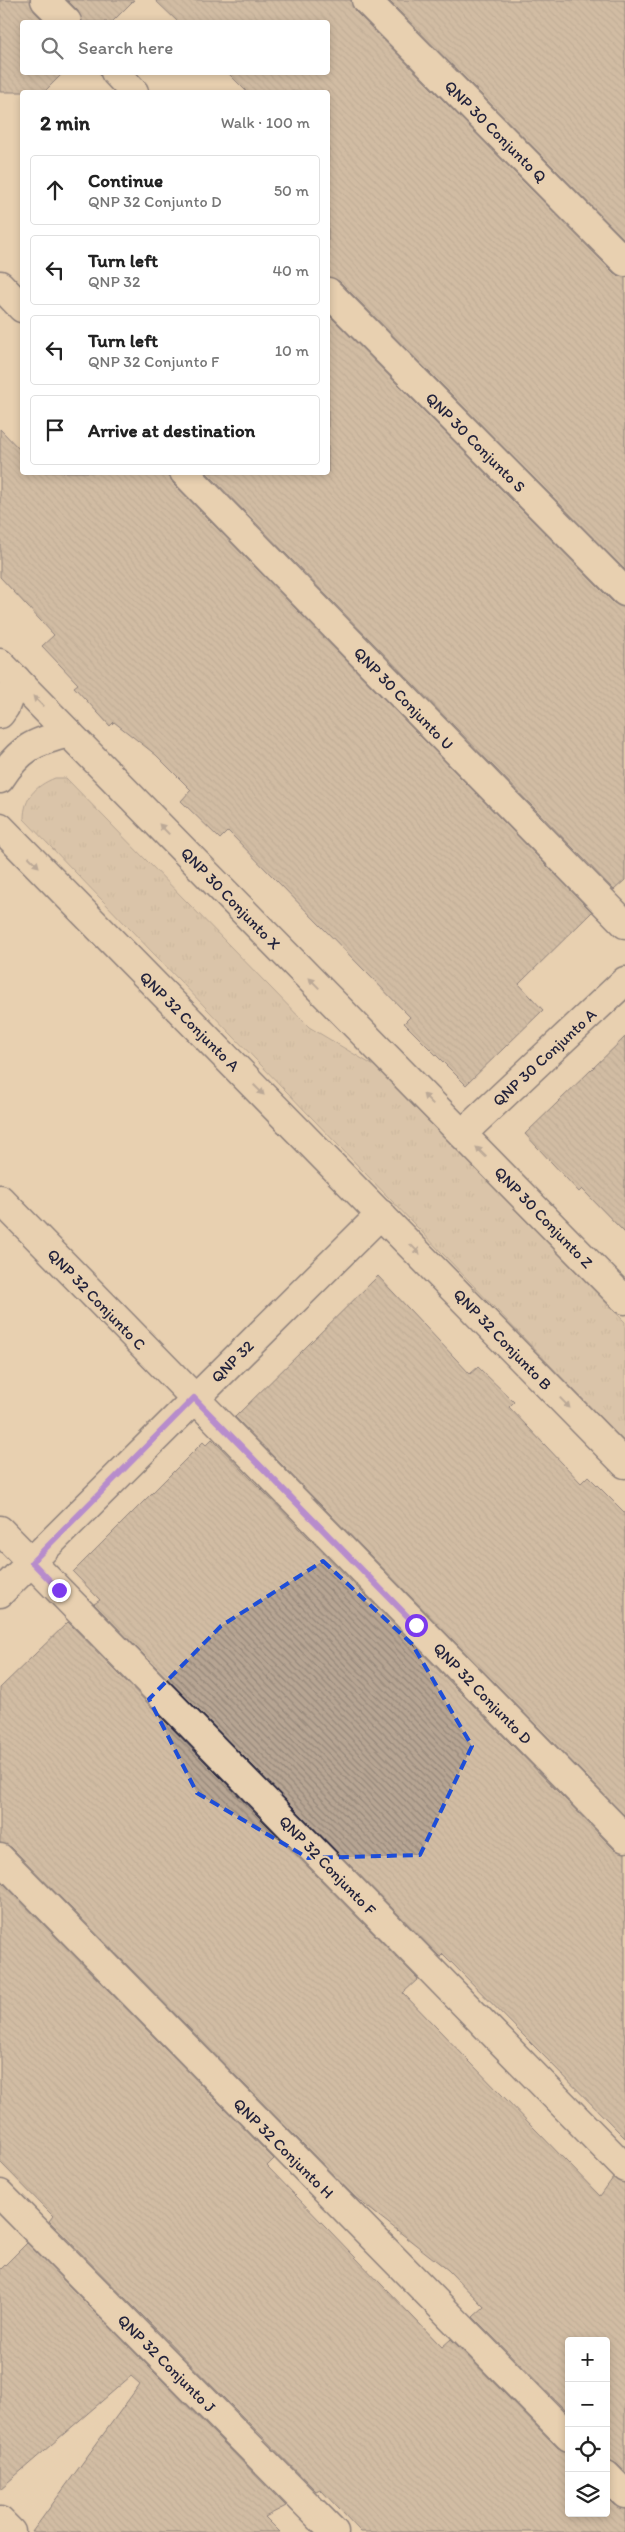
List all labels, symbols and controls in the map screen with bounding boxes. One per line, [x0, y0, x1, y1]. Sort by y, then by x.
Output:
search box [20, 20, 330, 75]
icon: search [38, 34, 66, 62]
text: Search here [78, 36, 173, 59]
street label: QNP 30 Conjunto Q [441, 76, 551, 186]
text: 2 min [40, 110, 90, 135]
text: Walk · 100 m [221, 113, 310, 132]
text: Continue [88, 169, 163, 192]
icon: ahead [41, 176, 69, 204]
text: 50 m [274, 181, 309, 200]
text: QNP 32 Conjunto D [88, 192, 222, 211]
text: Turn left [88, 249, 158, 272]
icon: left [41, 256, 69, 284]
text: 40 m [272, 261, 309, 280]
text: QNP 32 [88, 272, 141, 291]
text: Turn left [88, 329, 158, 352]
icon: left [41, 336, 69, 364]
text: 10 m [275, 341, 309, 360]
text: QNP 32 Conjunto F [88, 352, 219, 371]
street label: QNP 30 Conjunto S [422, 388, 530, 496]
icon: arrive [41, 416, 69, 444]
text: Arrive at destination [88, 419, 255, 442]
street label: QNP 30 Conjunto U [350, 643, 457, 754]
one-way arrow [32, 695, 44, 707]
one-way arrow [158, 824, 170, 836]
street label: QNP 30 Conjunto X [177, 843, 284, 953]
one-way arrow [28, 856, 40, 868]
street label: QNP 32 Conjunto A [136, 967, 244, 1075]
one-way arrow [308, 977, 320, 989]
street label: QNP 30 Conjunto A [489, 1004, 600, 1110]
one-way arrow [252, 1084, 264, 1096]
one-way arrow [422, 1093, 434, 1105]
one-way arrow [475, 1147, 487, 1159]
street label: QNP 30 Conjunto Z [490, 1163, 597, 1272]
one-way arrow [409, 1243, 421, 1255]
street label: QNP 32 Conjunto C [43, 1245, 150, 1354]
street label: QNP 32 Conjunto B [449, 1285, 556, 1394]
street label: QNP 32 [207, 1336, 258, 1387]
one-way arrow [559, 1397, 571, 1409]
route end [48, 1579, 71, 1602]
route start [405, 1614, 428, 1637]
street label: QNP 32 Conjunto D [429, 1639, 536, 1748]
street label: QNP 32 Conjunto F [275, 1812, 381, 1920]
street label: QNP 32 Conjunto H [229, 2094, 338, 2203]
street label: QNP 32 Conjunto J [114, 2310, 220, 2416]
map controls [565, 2337, 610, 2517]
button: + [565, 2337, 610, 2382]
button: − [565, 2382, 610, 2427]
button: locate [565, 2427, 610, 2472]
button: layers [565, 2472, 610, 2517]

